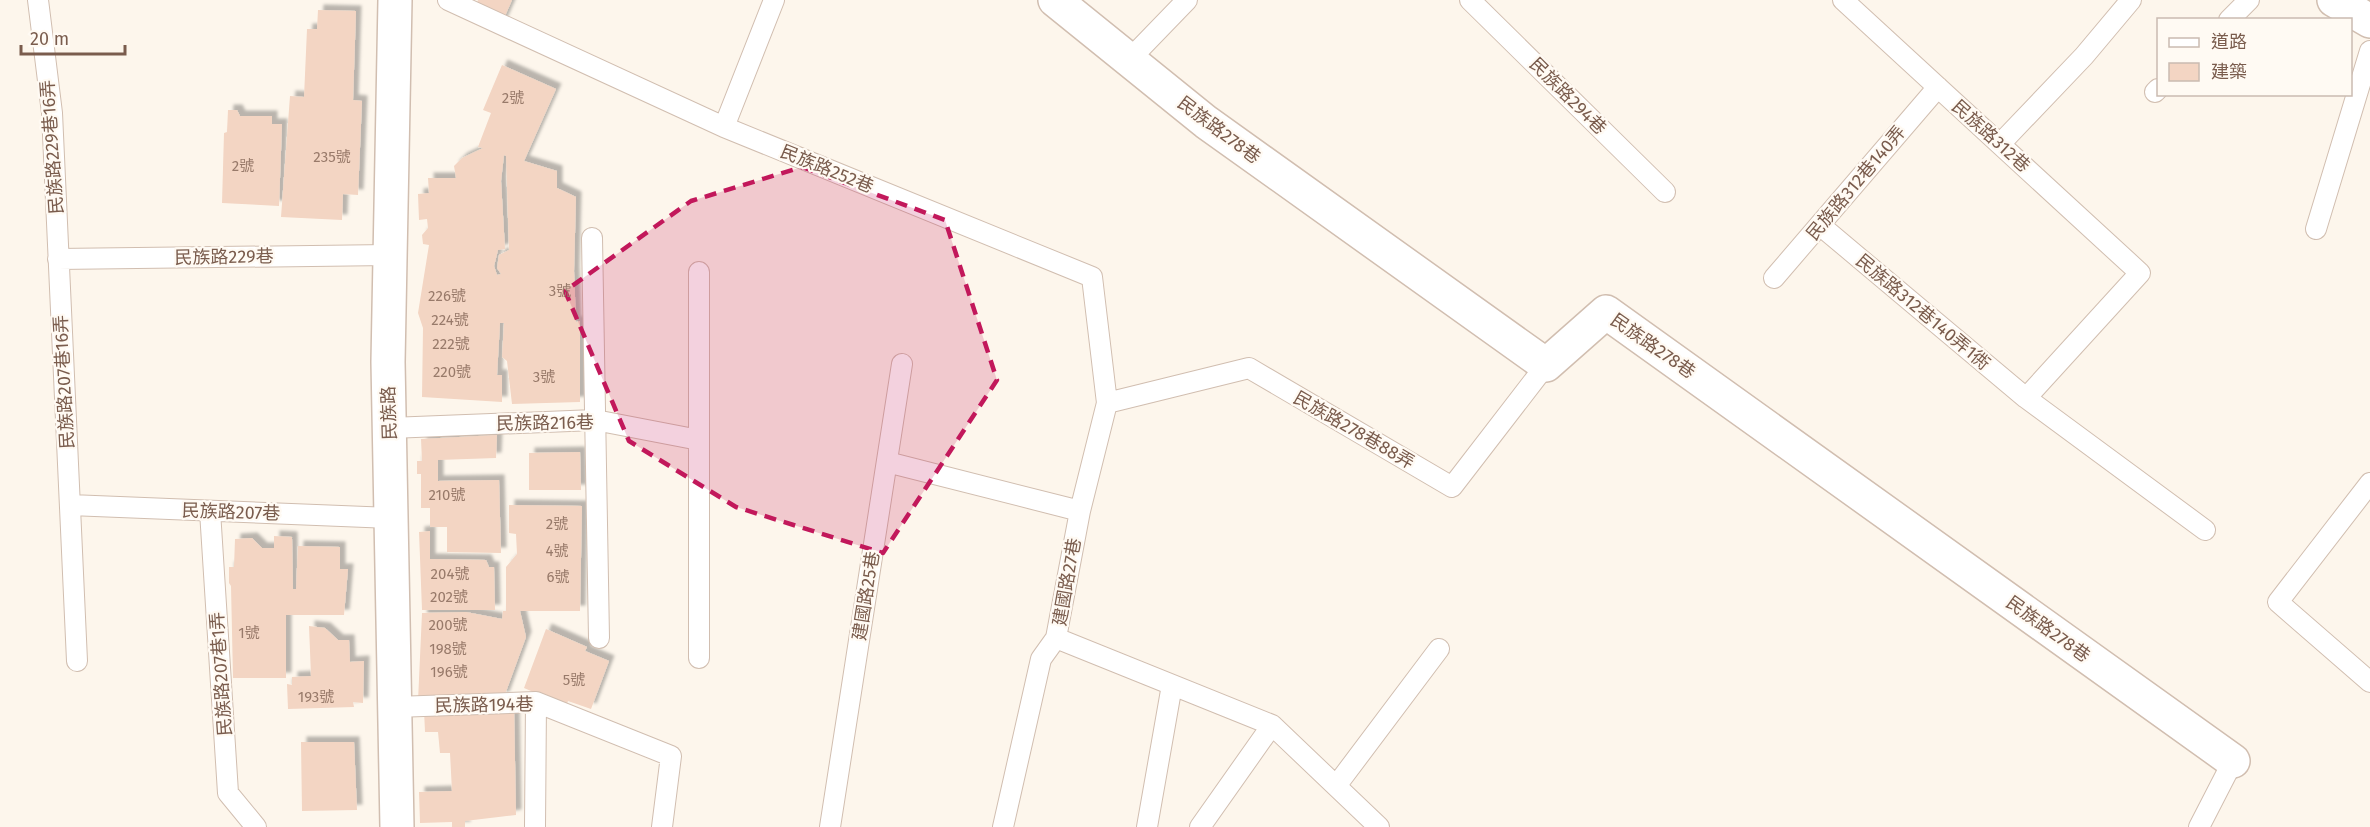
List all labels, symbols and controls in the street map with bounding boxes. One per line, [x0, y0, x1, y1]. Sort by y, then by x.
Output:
scale bar [21, 18, 124, 56]
legend [2157, 18, 2352, 96]
text: 20 m [30, 28, 69, 50]
text: 道路 [2211, 31, 2247, 53]
street label: 民族路294巷 [1525, 53, 1611, 139]
text: 建築 [2211, 61, 2247, 83]
street label: 民族路229巷16弄 [36, 79, 68, 215]
house number: 2號 [502, 89, 524, 107]
street label: 民族路278巷 [1173, 92, 1265, 168]
street label: 民族路312巷 [1948, 95, 2034, 177]
street label: 民族路312巷140弄 [1802, 121, 1910, 245]
street label: 民族路252巷 [777, 140, 877, 198]
house number: 235號 [313, 148, 351, 166]
house number: 2號 [232, 157, 254, 175]
street label: 民族路229巷 [174, 245, 274, 269]
street label: 民族路312巷140弄1衖 [1851, 249, 1995, 375]
house number: 3號 [549, 282, 571, 300]
house number: 226號 [428, 287, 466, 305]
street label: 民族路278巷 [1606, 309, 1700, 383]
house number: 224號 [431, 311, 469, 329]
street label: 民族路207巷16弄 [50, 315, 78, 449]
house number: 222號 [432, 335, 470, 353]
house number: 220號 [433, 363, 471, 381]
house number: 3號 [533, 368, 555, 386]
street label: 民族路 [377, 386, 401, 440]
street label: 民族路278巷88弄 [1290, 386, 1418, 474]
street label: 民族路216巷 [496, 411, 594, 435]
house number: 210號 [429, 486, 465, 504]
street label: 民族路207巷 [181, 499, 281, 525]
house number: 2號 [546, 515, 568, 533]
street label: 建國路27巷 [1048, 536, 1086, 628]
house number: 4號 [546, 542, 568, 560]
street label: 建國路25巷 [848, 550, 884, 642]
house number: 204號 [431, 565, 469, 583]
house number: 6號 [547, 568, 570, 586]
house number: 202號 [430, 588, 468, 606]
street label: 民族路278巷 [2002, 591, 2094, 667]
street label: 民族路207巷1弄 [206, 611, 236, 737]
house number: 200號 [428, 616, 468, 634]
house number: 1號 [238, 624, 260, 642]
house number: 198號 [429, 640, 467, 658]
house number: 196號 [430, 663, 468, 681]
house number: 5號 [563, 671, 585, 689]
house number: 193號 [298, 688, 334, 706]
street label: 民族路194巷 [434, 693, 534, 717]

